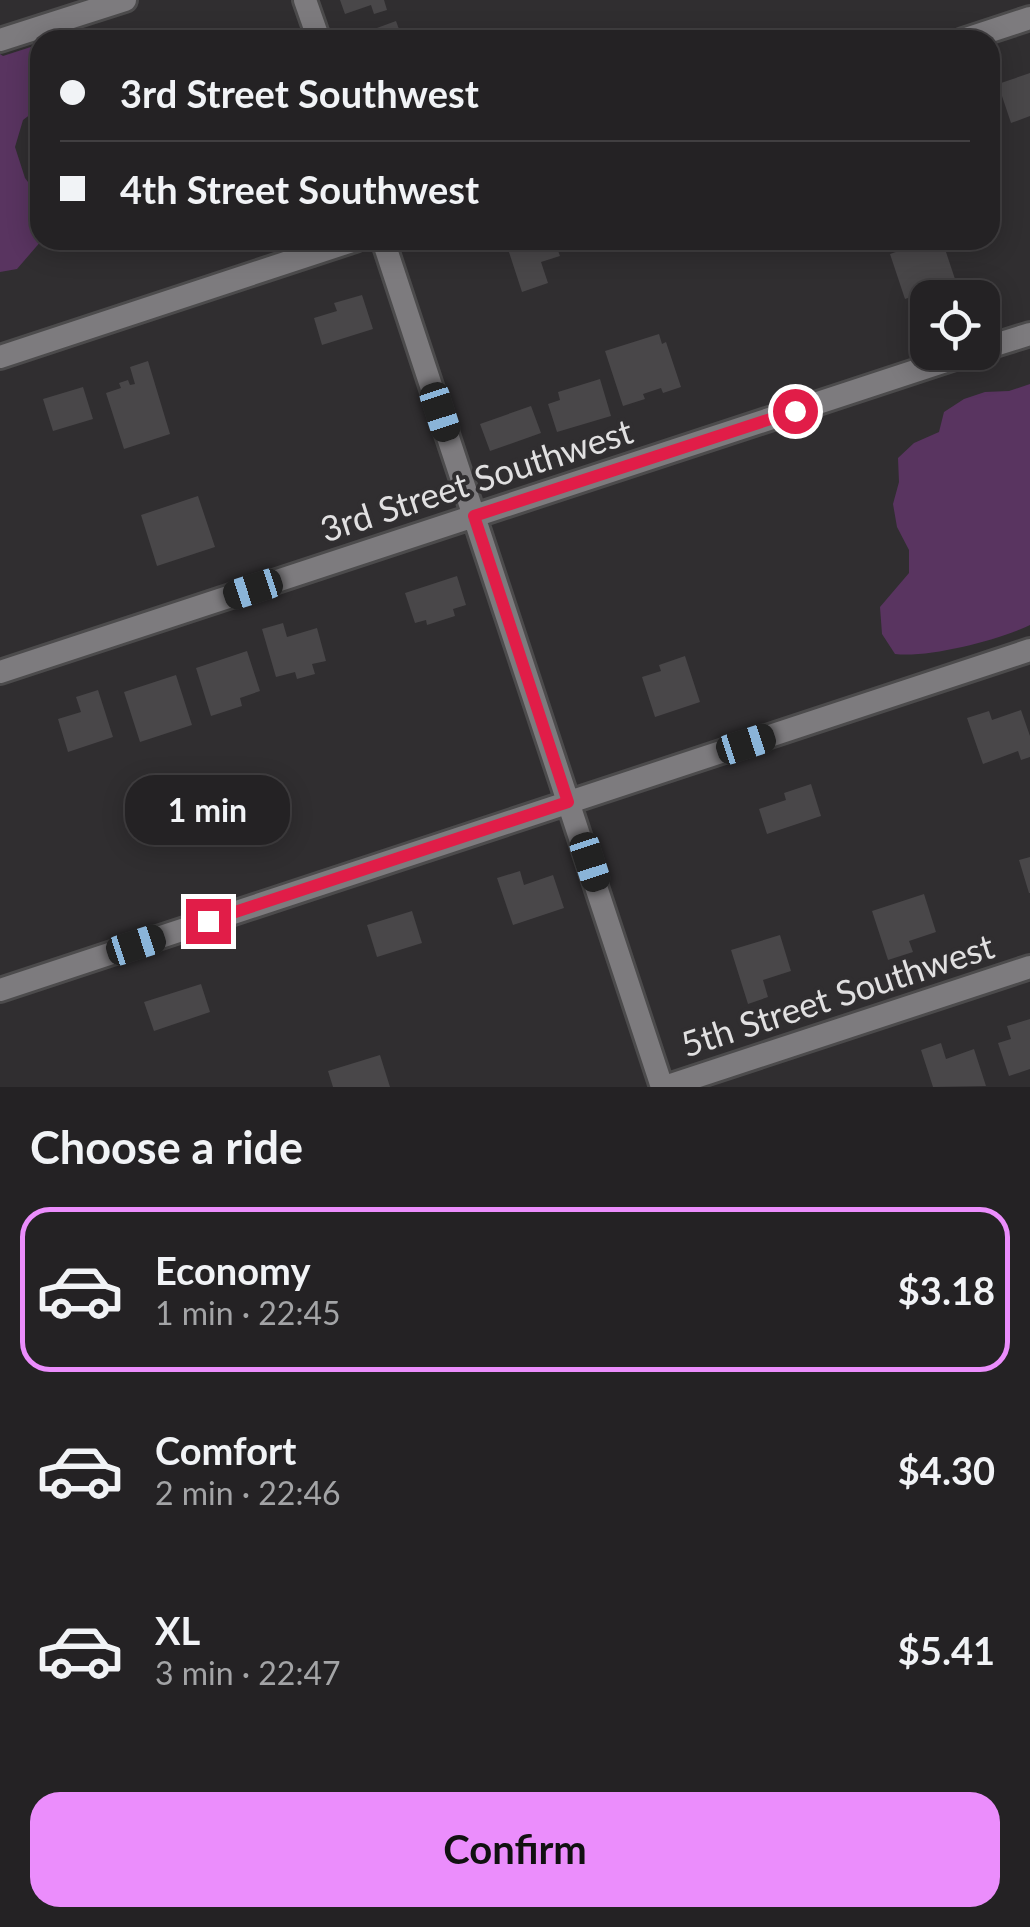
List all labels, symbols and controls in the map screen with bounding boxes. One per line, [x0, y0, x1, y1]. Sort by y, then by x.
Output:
text: 3rd Street Southwest [120, 70, 479, 116]
text: 4th Street Southwest [120, 166, 479, 212]
map controls [910, 280, 1000, 370]
button: locate [910, 280, 1000, 370]
car [416, 379, 464, 445]
route start [773, 389, 818, 434]
street label: 3rd Street Southwest [315, 409, 638, 549]
car [220, 565, 286, 613]
car [713, 720, 779, 768]
callout: 1 min [126, 776, 290, 846]
text: 1 min [168, 790, 247, 829]
car [566, 829, 614, 895]
route end [186, 899, 231, 944]
car [103, 921, 169, 969]
street label: 5th Street Southwest [675, 924, 999, 1064]
text: Choose a ride [30, 1120, 303, 1174]
icon: car [35, 1245, 125, 1335]
text: Economy [155, 1247, 310, 1293]
text: $3.18 [898, 1267, 995, 1313]
text: 1 min · 22:45 [155, 1293, 341, 1332]
icon: car [35, 1425, 125, 1515]
text: Comfort [155, 1427, 296, 1473]
text: $4.30 [898, 1447, 995, 1493]
text: 2 min · 22:46 [155, 1473, 341, 1512]
icon: car [35, 1605, 125, 1695]
text: XL [155, 1607, 200, 1653]
text: $5.41 [898, 1627, 995, 1673]
text: 3 min · 22:47 [155, 1653, 341, 1692]
button: Confirm [30, 1792, 1000, 1907]

